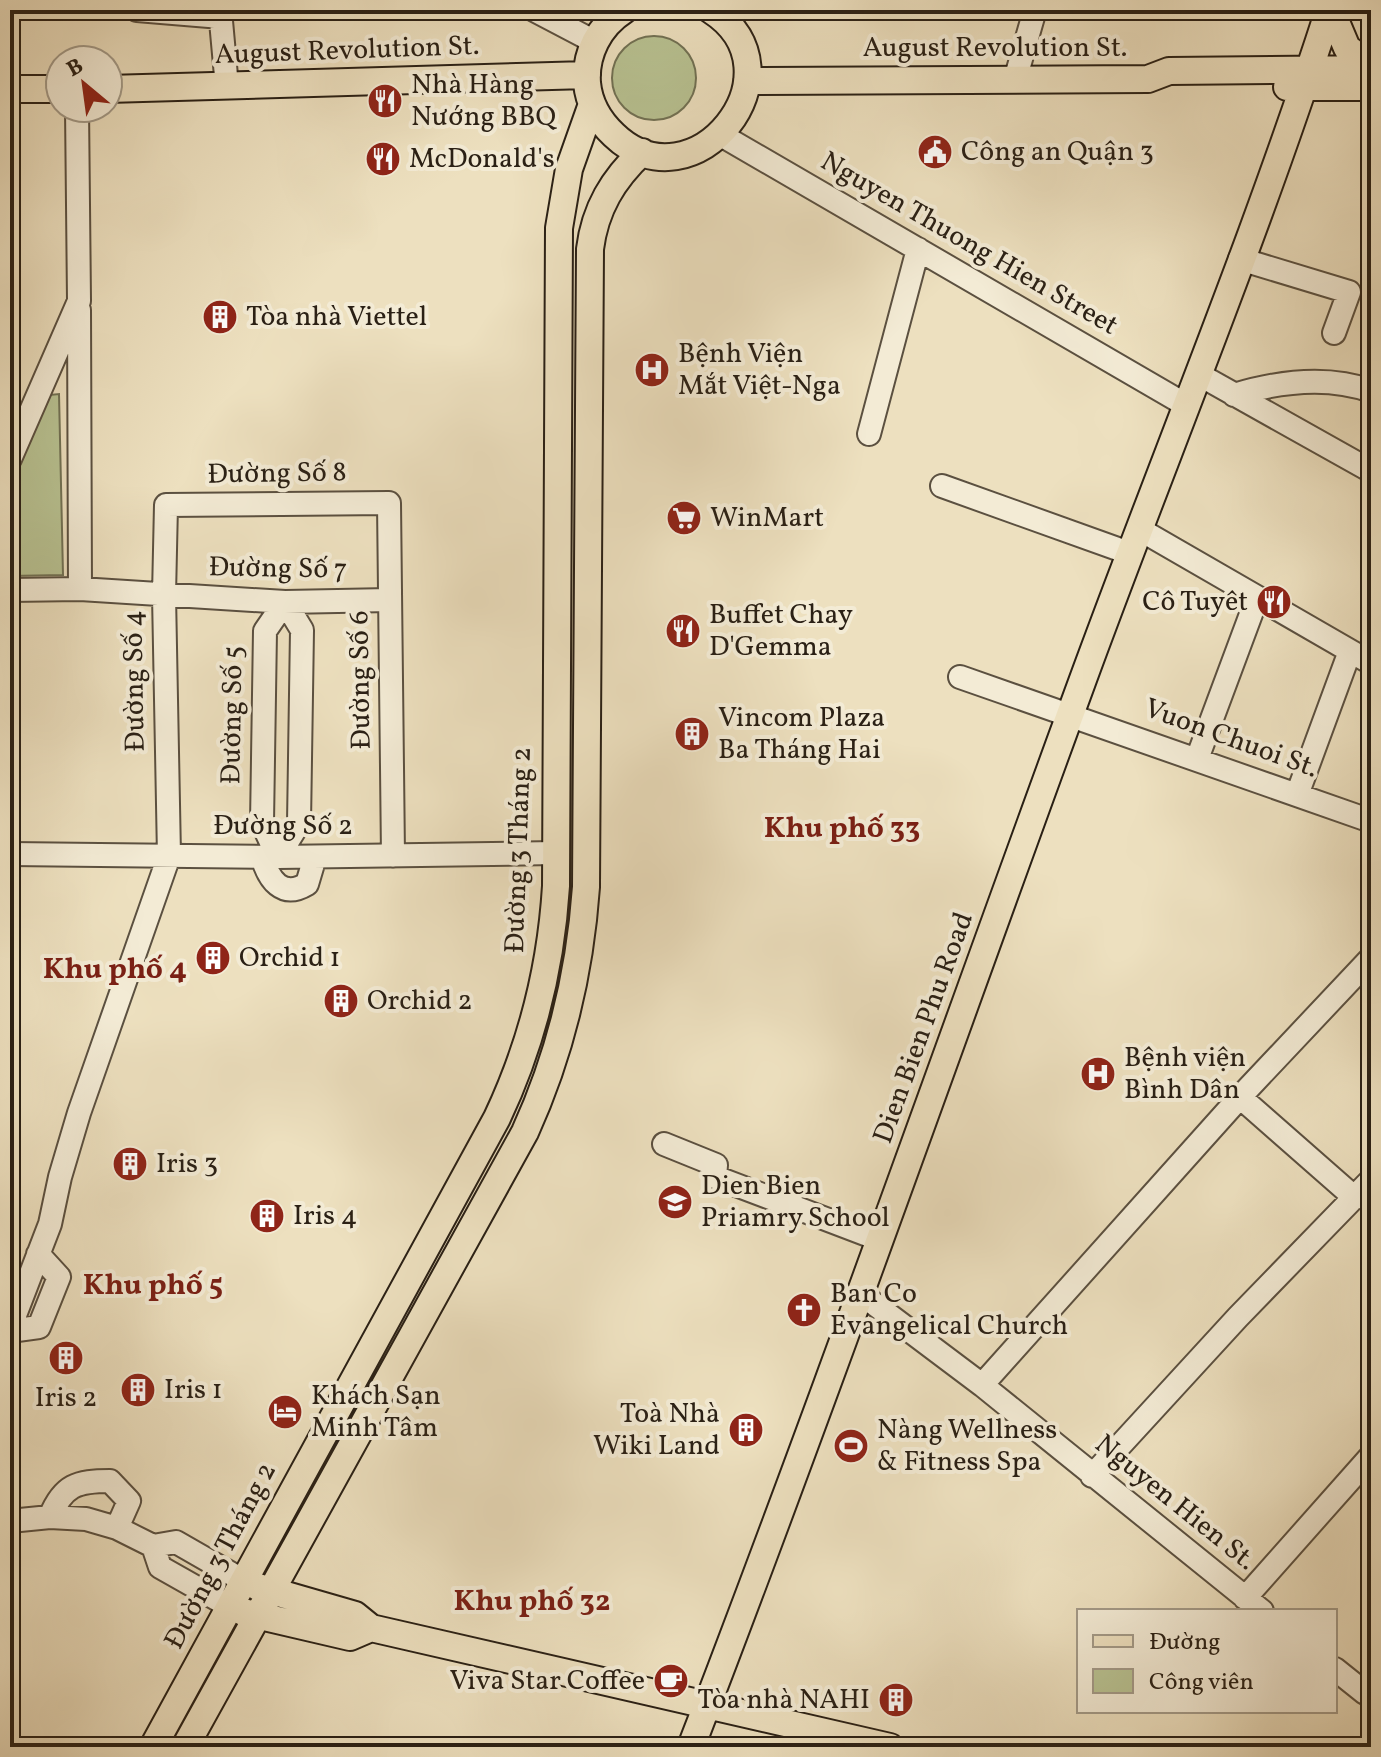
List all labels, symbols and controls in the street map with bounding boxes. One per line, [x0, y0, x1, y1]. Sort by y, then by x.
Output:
street label: August Revolution St. [214, 27, 480, 75]
street label: August Revolution St. [863, 29, 1127, 68]
north arrow [44, 44, 124, 124]
text: B [62, 52, 89, 86]
place label: Nhà Hàng Nướng BBQ [411, 66, 557, 137]
restaurant icon: Nhà Hàng Nướng BBQ [366, 82, 404, 120]
public building icon: Công an Quận 3 [916, 133, 954, 171]
place label: Công an Quận 3 [961, 133, 1154, 172]
restaurant icon: McDonald's [364, 140, 402, 178]
place label: McDonald's [409, 140, 555, 179]
street label: Nguyen Thuong Hien Street [813, 143, 1125, 345]
building icon: Tòa nhà Viettel [201, 298, 239, 336]
place label: Tòa nhà Viettel [246, 298, 427, 337]
place label: Bệnh Viện Mắt Việt-Nga [678, 335, 841, 406]
hospital icon: Bệnh Viện Mắt Việt-Nga [633, 351, 671, 389]
street label: Đường Số 8 [207, 453, 347, 495]
supermarket icon: WinMart [665, 499, 703, 537]
place label: WinMart [710, 499, 824, 538]
street label: Đường Số 7 [208, 548, 348, 590]
place label: Cô Tuyêt [1142, 583, 1248, 622]
restaurant icon: Cô Tuyêt [1255, 583, 1293, 621]
place label: Buffet Chay D'Gemma [709, 596, 853, 667]
street label: Đường Số 4 [114, 610, 156, 752]
street label: Đường Số 6 [340, 610, 382, 750]
restaurant icon: Buffet Chay D'Gemma [664, 612, 702, 650]
street label: Đường Số 5 [212, 645, 254, 785]
street label: Vuon Chuoi St. [1139, 689, 1323, 789]
place label: Vincom Plaza Ba Tháng Hai [718, 699, 885, 770]
building icon: Vincom Plaza Ba Tháng Hai [673, 715, 711, 753]
street label: Đường 3 Tháng 2 [496, 746, 542, 954]
street label: Đường Số 2 [213, 807, 353, 846]
district label: Khu phố 33 [764, 808, 920, 850]
street label: Dien Bien Phu Road [864, 907, 984, 1149]
building icon: Orchid 1 [194, 939, 232, 977]
place label: Orchid 1 [239, 939, 340, 978]
district label: Khu phố 4 [43, 949, 187, 991]
building icon: Orchid 2 [322, 982, 360, 1020]
place label: Orchid 2 [367, 982, 473, 1021]
place label: Bệnh viện Bình Dân [1124, 1039, 1246, 1110]
hospital icon: Bệnh viện Bình Dân [1079, 1055, 1117, 1093]
building icon: Iris 3 [111, 1145, 149, 1183]
place label: Iris 3 [156, 1145, 218, 1184]
place label: Dien Bien Priamry School [701, 1167, 890, 1238]
school or university icon: Dien Bien Priamry School [656, 1183, 694, 1221]
building icon: Iris 4 [248, 1197, 286, 1235]
place label: Iris 4 [293, 1197, 357, 1236]
district label: Khu phố 5 [83, 1265, 223, 1307]
place label: Ban Co Evangelical Church [830, 1275, 1068, 1346]
church icon: Ban Co Evangelical Church [785, 1291, 823, 1329]
building icon: Iris 2 [47, 1339, 85, 1377]
building icon: Iris 1 [119, 1371, 157, 1409]
place label: Iris 1 [164, 1371, 223, 1410]
place label: Khách Sạn Minh Tâm [311, 1377, 441, 1448]
place label: Iris 2 [35, 1379, 97, 1418]
hotel icon: Khách Sạn Minh Tâm [266, 1393, 304, 1431]
place label: Toà Nhà Wiki Land [593, 1395, 720, 1466]
building icon: Toà Nhà Wiki Land [727, 1411, 765, 1449]
place label: Nàng Wellness & Fitness Spa [877, 1411, 1057, 1482]
street label: Nguyen Hien St. [1086, 1426, 1264, 1580]
sports icon: Nàng Wellness & Fitness Spa [832, 1427, 870, 1465]
street label: Đường 3 Tháng 2 [155, 1456, 287, 1656]
district label: Khu phố 32 [453, 1581, 611, 1623]
legend [1077, 1609, 1337, 1713]
text: Đường [1149, 1626, 1221, 1660]
place label: Viva Star Coffee [450, 1662, 645, 1701]
cafe icon: Viva Star Coffee [652, 1662, 690, 1700]
text: Công viên [1149, 1666, 1254, 1700]
place label: Tòa nhà NAHI [697, 1681, 870, 1720]
building icon: Tòa nhà NAHI [877, 1681, 915, 1719]

